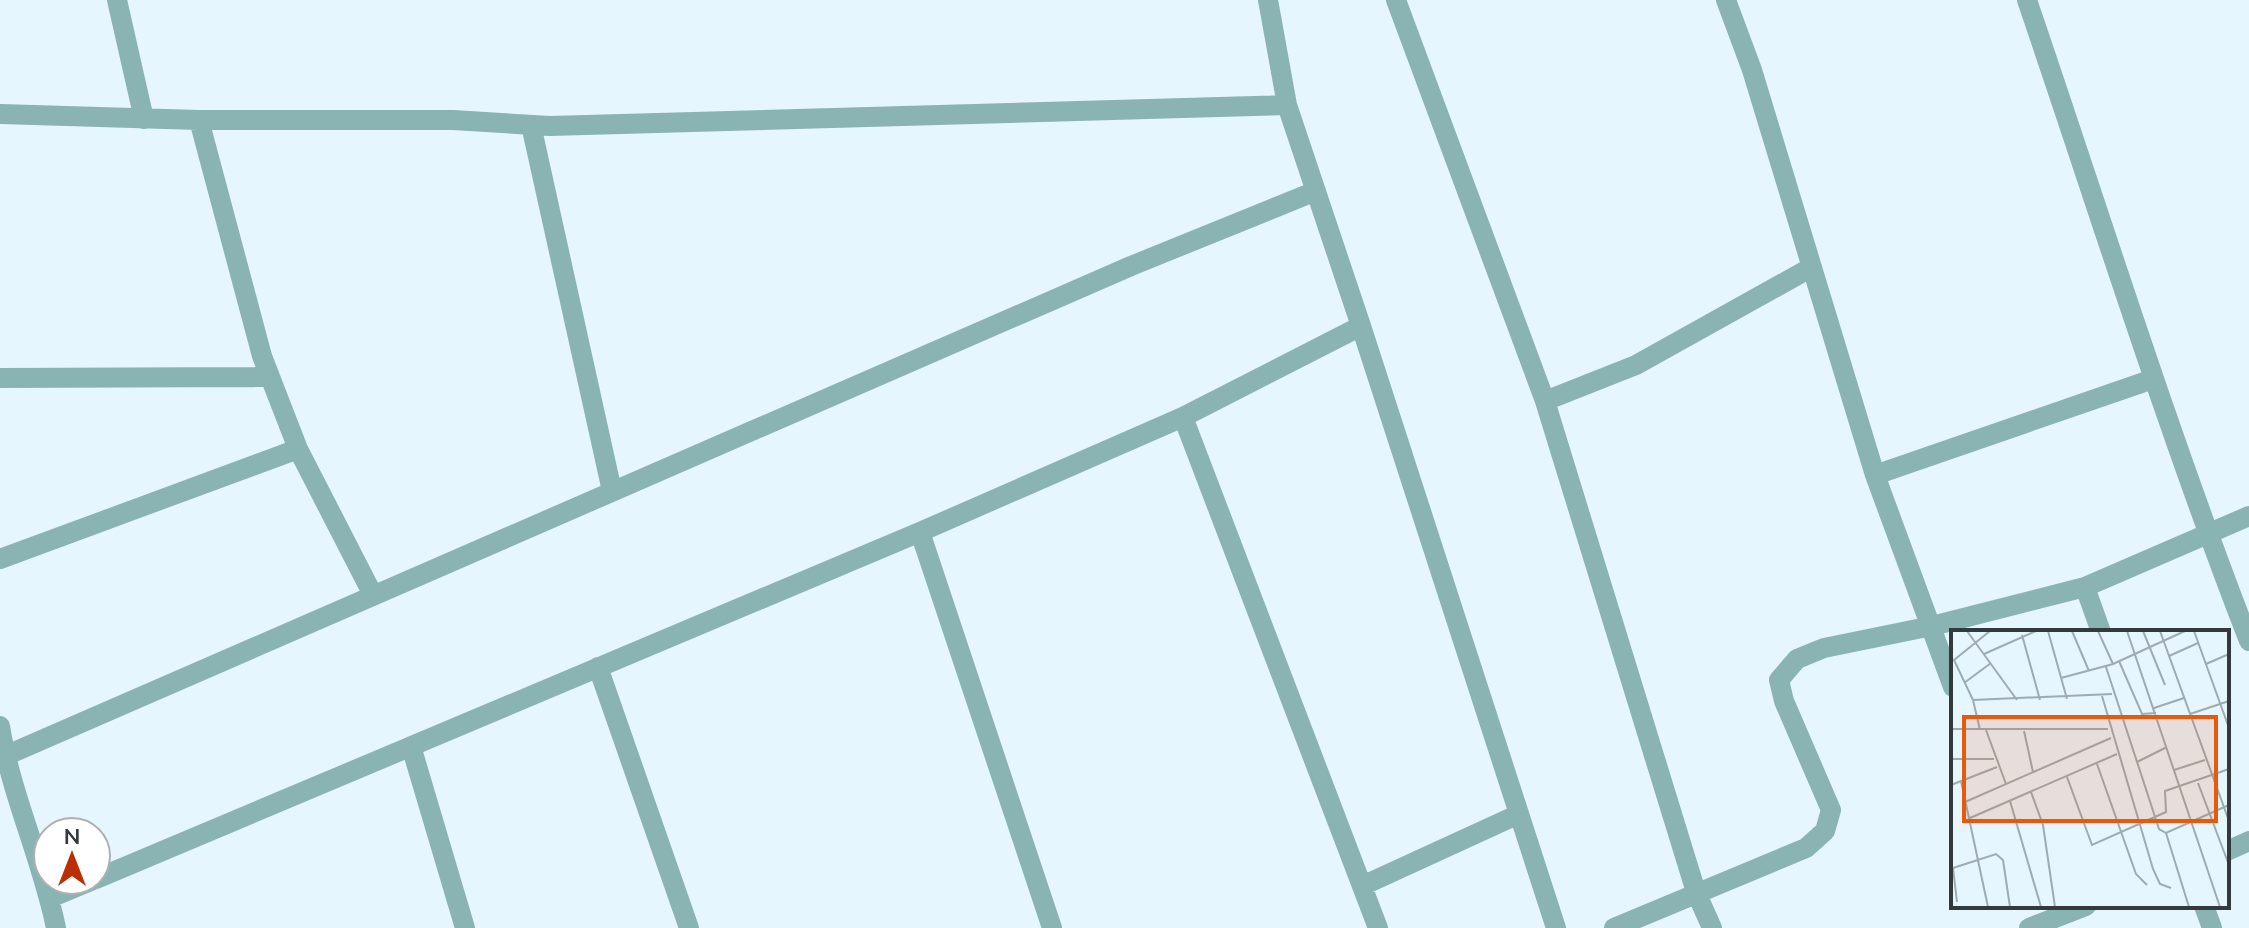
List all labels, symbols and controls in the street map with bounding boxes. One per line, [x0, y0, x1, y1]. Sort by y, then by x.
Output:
inset map [1951, 630, 2229, 908]
north arrow [32, 816, 112, 896]
text: N [64, 822, 80, 850]

